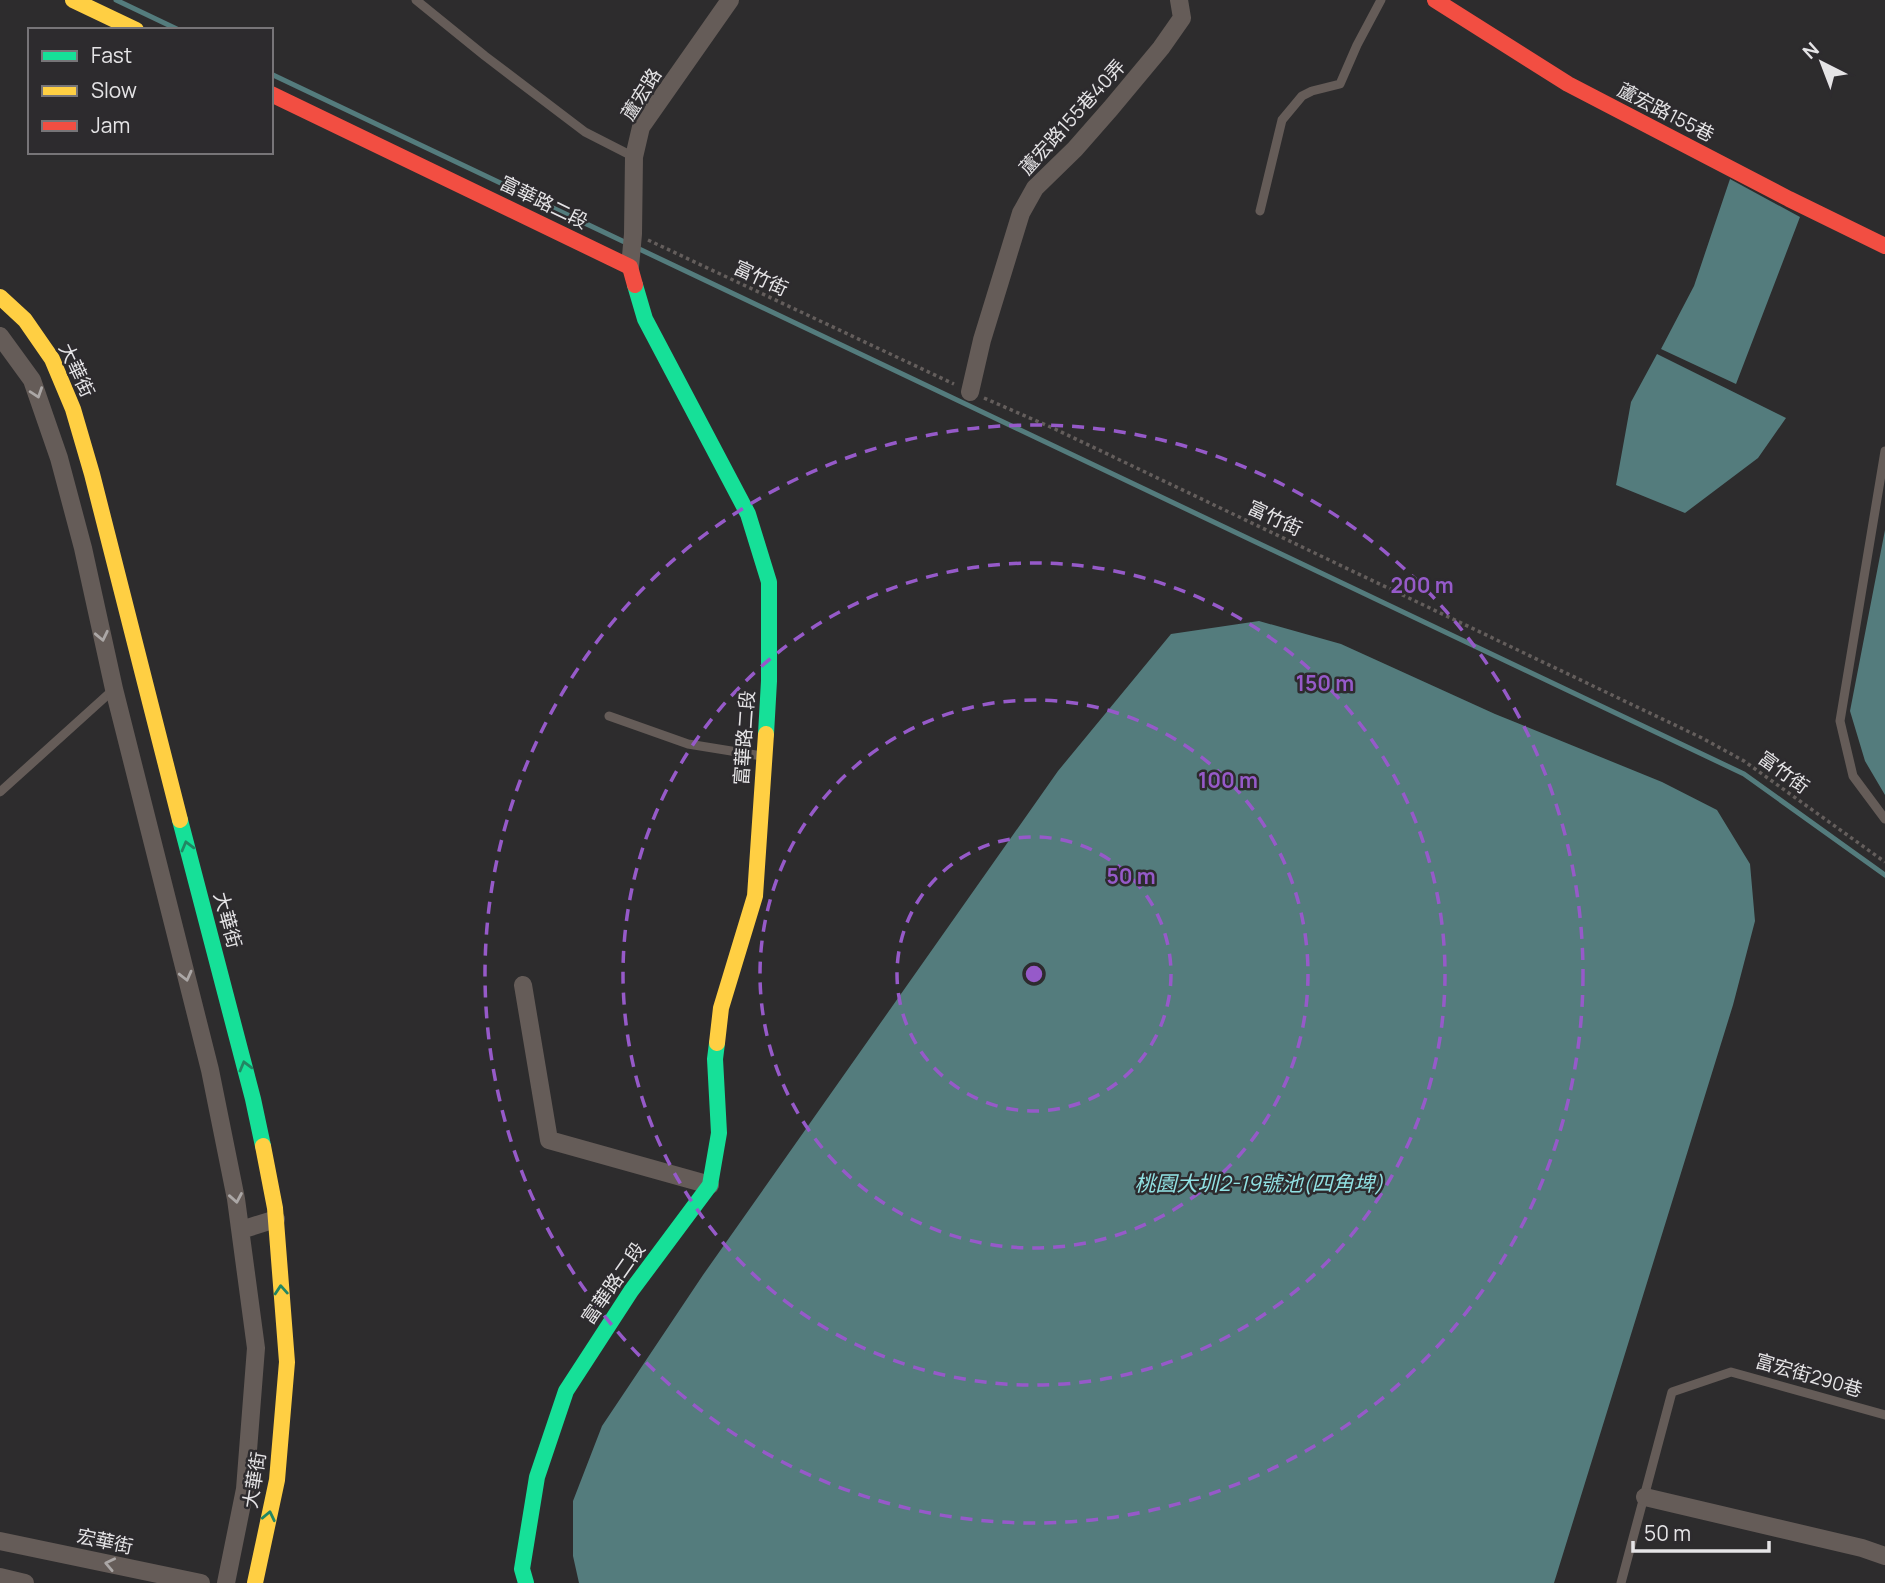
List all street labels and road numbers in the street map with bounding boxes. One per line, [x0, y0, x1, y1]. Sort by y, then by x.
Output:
street label: 蘆宏路155巷40弄 [1013, 54, 1131, 180]
street label: 蘆宏路 [615, 63, 667, 125]
street label: 蘆宏路155巷 [1613, 77, 1719, 147]
street label: 富華路二段 [496, 169, 592, 235]
street label: 富竹街 [730, 254, 792, 302]
street label: 大華街 [53, 339, 101, 401]
street label: 富竹街 [1244, 494, 1306, 542]
street label: 富華路二段 [728, 690, 760, 786]
street label: 富竹街 [1753, 745, 1815, 799]
street label: 大華街 [208, 889, 248, 951]
street label: 富華路二段 [575, 1237, 651, 1329]
street label: 富宏街290巷 [1752, 1347, 1866, 1403]
street label: 大華街 [237, 1450, 271, 1510]
street label: 宏華街 [74, 1522, 136, 1560]

